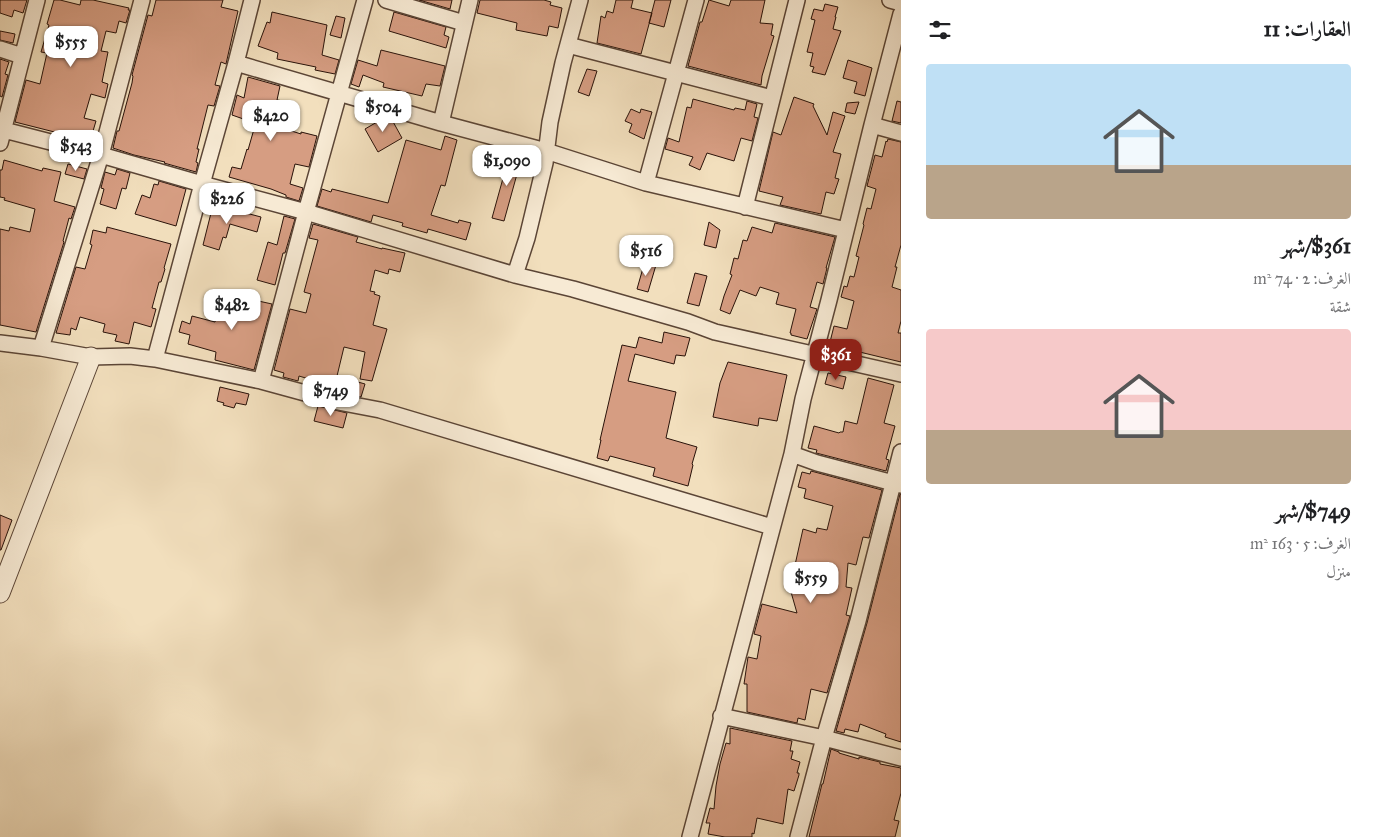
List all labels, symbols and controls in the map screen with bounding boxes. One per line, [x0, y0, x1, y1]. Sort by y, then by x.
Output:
icon: filters [926, 16, 954, 44]
text: العقارات: 11 [1264, 16, 1351, 42]
pin: $555 [41, 26, 101, 68]
text: $555 [55, 32, 87, 51]
pin: $504 [353, 90, 413, 133]
icon: home [1094, 96, 1184, 186]
text: $504 [365, 97, 401, 116]
pin: $420 [241, 100, 301, 142]
text: $420 [253, 106, 289, 125]
pin: $543 [46, 130, 106, 172]
text: $543 [60, 136, 92, 155]
pin: $1,090 [466, 144, 548, 187]
text: $1,090 [483, 151, 531, 170]
pin: $226 [197, 182, 257, 225]
text: $226 [210, 189, 244, 208]
text: $361/شهر [1281, 233, 1351, 259]
pin: $516 [616, 234, 676, 277]
text: $516 [630, 241, 662, 260]
text: الغرف: 2 · 74 m² [1253, 269, 1351, 288]
pin: $482 [202, 288, 262, 331]
text: $482 [215, 295, 249, 314]
text: شقة [1330, 297, 1351, 316]
pin: $361 [806, 338, 866, 381]
text: $361 [821, 345, 851, 364]
icon: home [1094, 361, 1184, 451]
pin: $749 [301, 374, 361, 417]
text: $749 [313, 381, 349, 400]
text: $749/شهر [1275, 498, 1351, 524]
text: الغرف: 5 · 163 m² [1250, 534, 1351, 553]
pin: $559 [781, 562, 841, 604]
text: منزل [1326, 562, 1351, 581]
text: $559 [794, 568, 828, 587]

